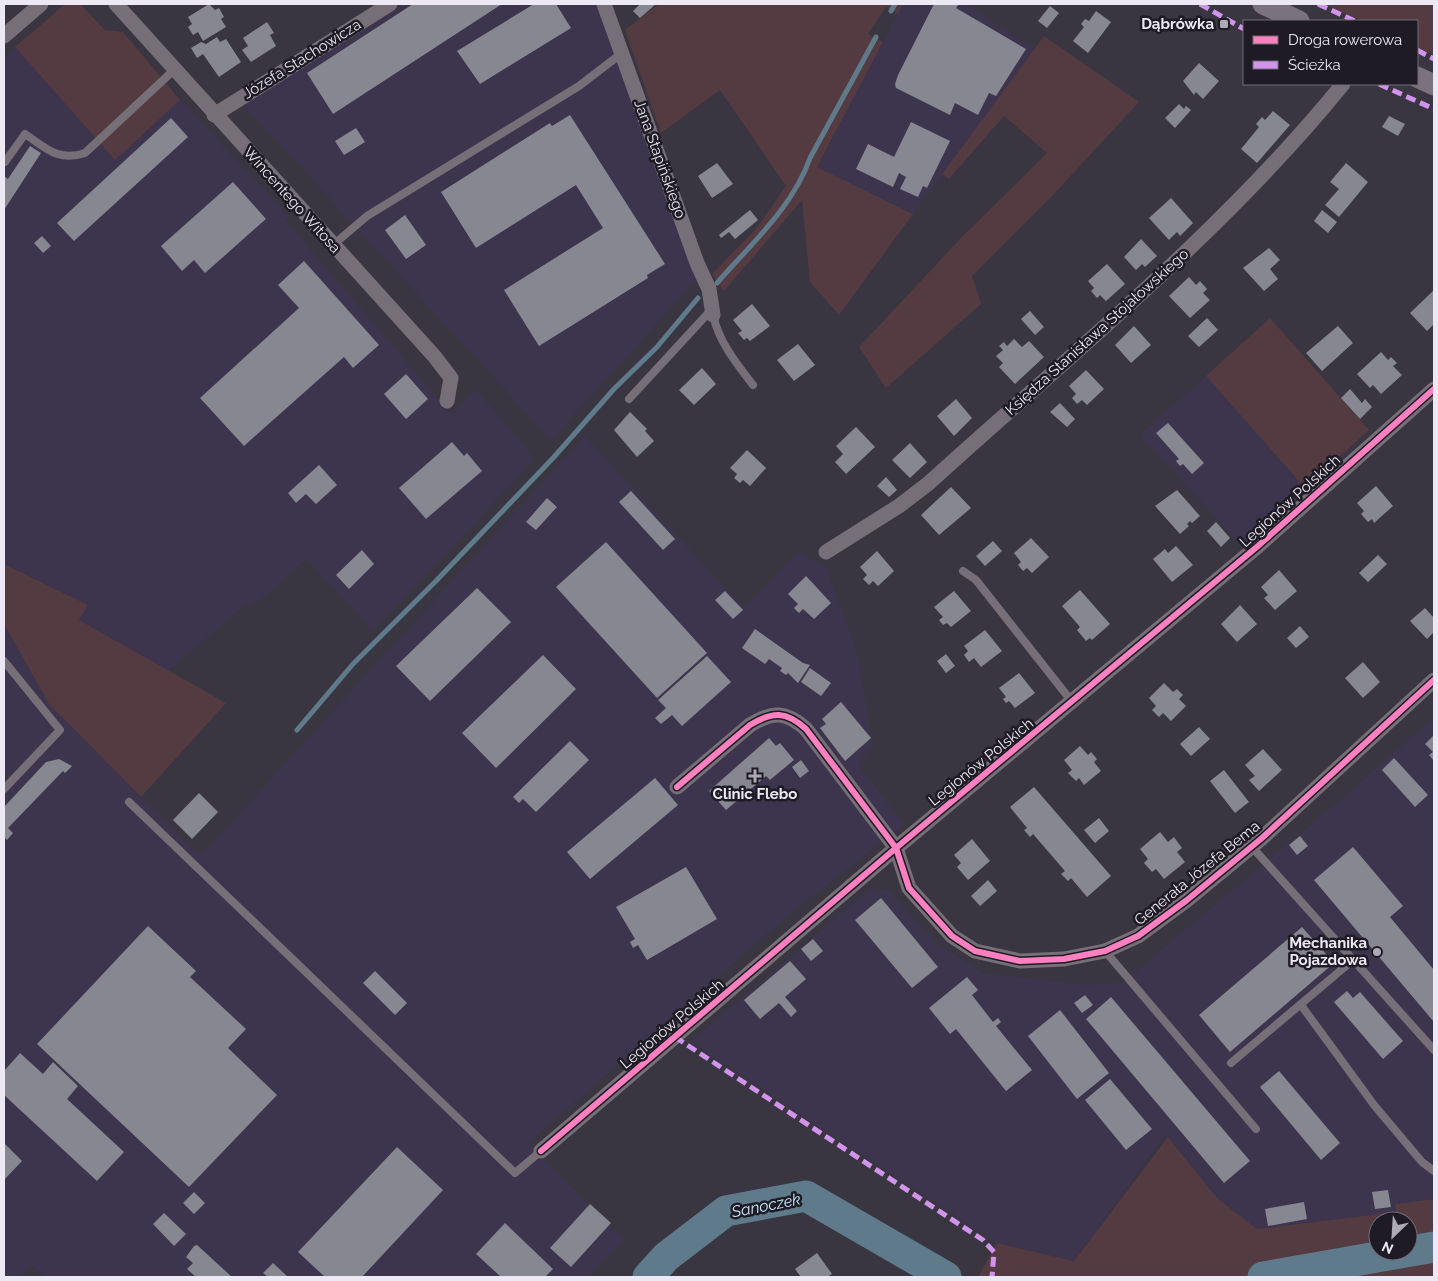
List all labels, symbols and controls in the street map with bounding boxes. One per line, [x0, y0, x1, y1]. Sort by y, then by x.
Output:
street label: Józefa Stachowicza [240, 15, 364, 103]
place label: Dąbrówka [1141, 15, 1214, 33]
marker: Dąbrówka [1218, 18, 1230, 30]
legend [1243, 20, 1418, 85]
text: Droga rowerowa [1288, 31, 1402, 49]
text: Ścieżka [1288, 56, 1341, 74]
street label: Jana Stapińskiego [630, 97, 690, 221]
street label: Wincentego Witosa [240, 143, 344, 257]
street label: Księdza Stanisława Stojałowskiego [1002, 245, 1192, 419]
street label: Legionów Polskich [1236, 451, 1344, 551]
street label: Legionów Polskich [925, 714, 1037, 810]
marker: Clinic Flebo [748, 769, 762, 783]
place label: Clinic Flebo [713, 785, 797, 803]
street label: Generała Józefa Bema [1131, 817, 1263, 929]
place label: Mechanika Pojazdowa [1289, 934, 1367, 969]
marker: Mechanika Pojazdowa [1371, 946, 1383, 958]
street label: Legionów Polskich [617, 975, 727, 1073]
water label: Sanoczek [729, 1189, 803, 1222]
north arrow [1368, 1211, 1418, 1261]
text: N [1379, 1238, 1396, 1257]

